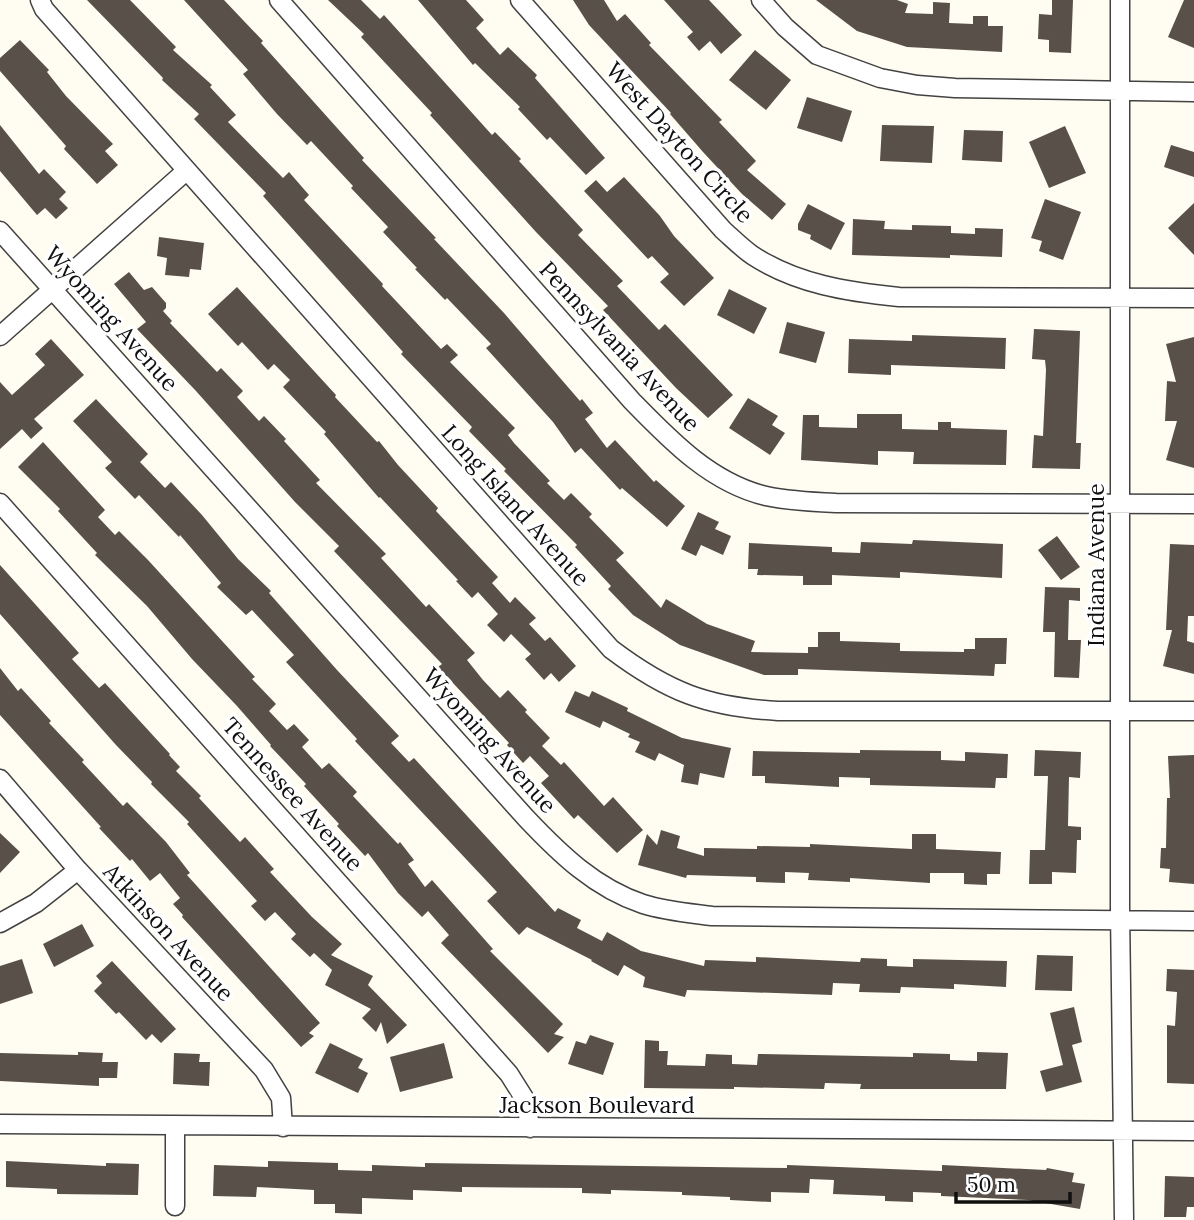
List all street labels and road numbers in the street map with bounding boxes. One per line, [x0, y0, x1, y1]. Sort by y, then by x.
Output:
street label: West Dayton Circle [600, 56, 760, 228]
street label: Wyoming Avenue [39, 239, 185, 397]
street label: Pennsylvania Avenue [533, 255, 707, 437]
street label: Long Island Avenue [436, 418, 596, 592]
street label: Indiana Avenue [1081, 483, 1110, 647]
street label: Wyoming Avenue [417, 661, 563, 819]
street label: Tennessee Avenue [216, 711, 370, 877]
street label: Atkinson Avenue [97, 856, 240, 1007]
street label: Jackson Boulevard [498, 1090, 695, 1119]

